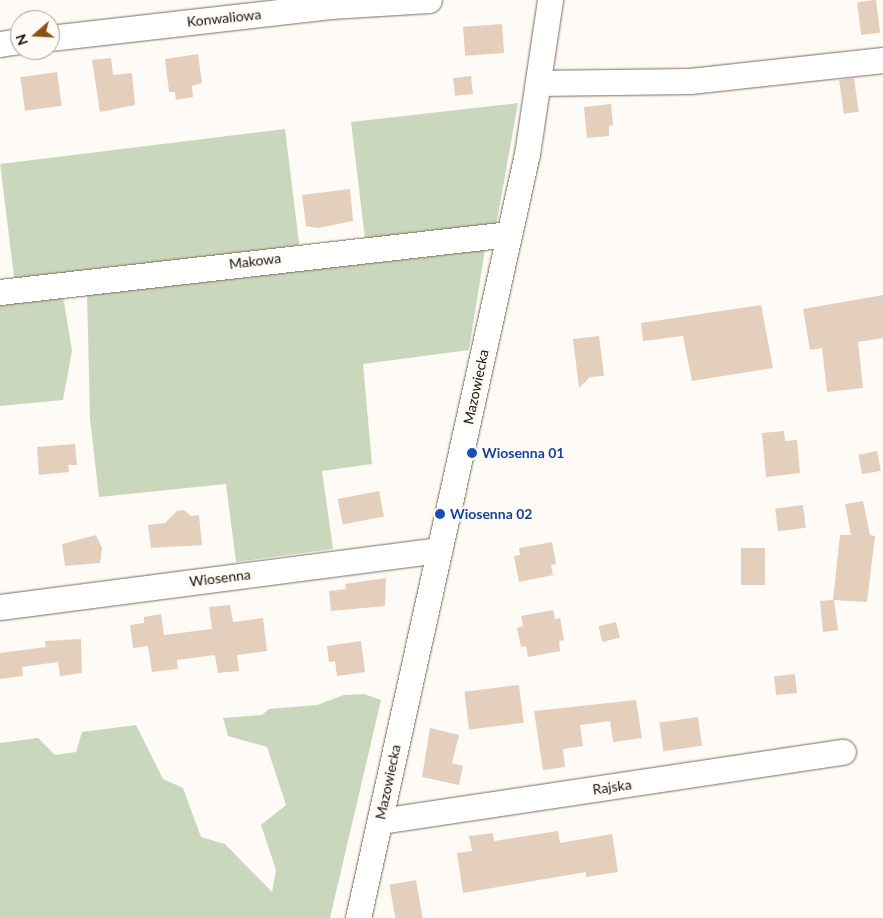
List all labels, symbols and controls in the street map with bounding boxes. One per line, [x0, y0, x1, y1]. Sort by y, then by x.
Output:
street label: Konwaliowa [186, 6, 262, 30]
north arrow [10, 10, 60, 60]
text: N [11, 32, 31, 48]
street label: Makowa [228, 249, 282, 273]
street label: Mazowiecka [460, 348, 492, 426]
place label: Wiosenna 01 [482, 445, 564, 461]
marker: Wiosenna 01 [466, 447, 478, 459]
place label: Wiosenna 02 [450, 506, 532, 522]
marker: Wiosenna 02 [434, 508, 446, 520]
street label: Wiosenna [188, 566, 252, 590]
street label: Mazowiecka [372, 743, 404, 821]
street label: Rajska [591, 776, 633, 798]

